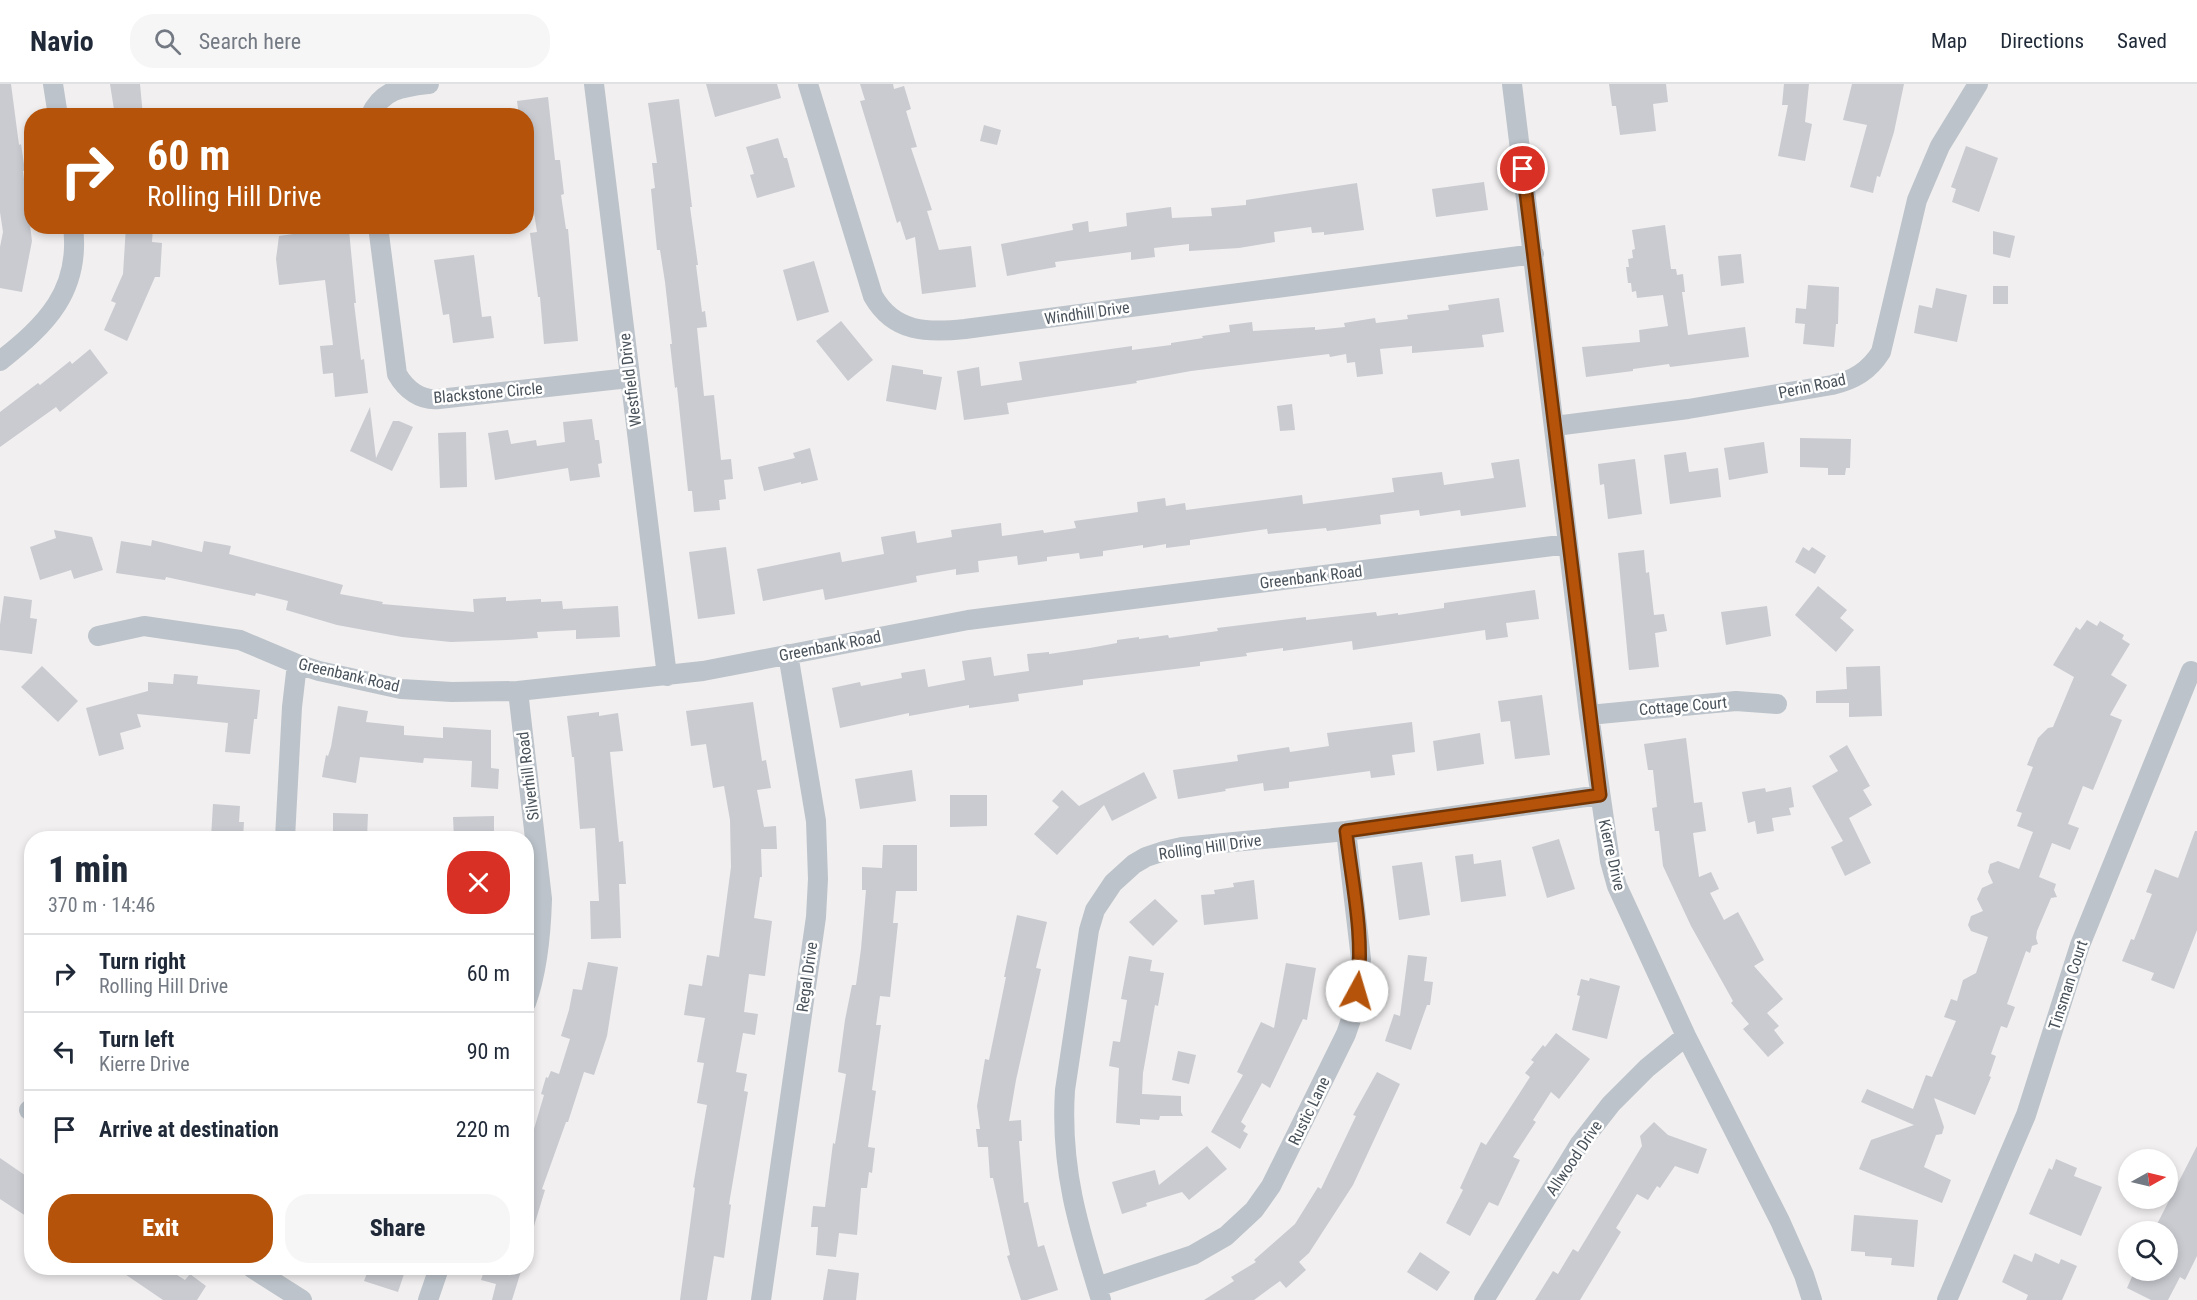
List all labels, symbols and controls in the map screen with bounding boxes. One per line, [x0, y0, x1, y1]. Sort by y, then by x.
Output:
search box [130, 14, 550, 68]
text: Navio [30, 25, 94, 58]
icon: search [151, 25, 184, 58]
text: Search here [199, 29, 301, 54]
text: Map [1931, 29, 1967, 53]
text: Directions [2000, 29, 2084, 53]
text: Saved [2117, 29, 2167, 53]
text: 60 m [147, 131, 230, 180]
icon: right [48, 132, 126, 210]
pin [1497, 143, 1548, 194]
icon: arrive [1506, 152, 1539, 185]
text: Rolling Hill Drive [147, 181, 321, 213]
street label: Windhill Drive [1043, 298, 1131, 328]
street label: Westfield Drive [615, 332, 645, 428]
street label: Perin Road [1777, 370, 1847, 402]
street label: Blackstone Circle [433, 379, 543, 407]
street label: Greenbank Road [1259, 561, 1363, 593]
street label: Greenbank Road [778, 627, 882, 665]
street label: Greenbank Road [297, 654, 401, 696]
street label: Cottage Court [1638, 693, 1728, 719]
street label: Silverhill Road [513, 731, 543, 821]
street label: Kierre Drive [1595, 817, 1629, 893]
street label: Rolling Hill Drive [1157, 830, 1263, 864]
text: 1 min [48, 849, 128, 891]
button: close [447, 851, 510, 914]
text: 370 m · 14:46 [48, 893, 155, 917]
street label: Tinsman Court [2045, 938, 2091, 1032]
street label: Regal Drive [793, 941, 821, 1013]
text: Turn right [99, 949, 186, 974]
icon: right [48, 957, 81, 990]
position arrow [1325, 959, 1389, 1023]
text: 60 m [467, 961, 510, 986]
text: Rolling Hill Drive [99, 974, 228, 998]
text: Turn left [99, 1027, 174, 1052]
icon: left [48, 1035, 81, 1068]
text: 90 m [467, 1039, 510, 1064]
text: Kierre Drive [99, 1052, 190, 1076]
street label: Rustic Lane [1284, 1074, 1334, 1148]
icon: arrive [48, 1113, 81, 1146]
text: Arrive at destination [99, 1117, 279, 1142]
text: 220 m [456, 1117, 510, 1142]
street label: Allwood Drive [1542, 1117, 1606, 1199]
north arrow [2118, 1149, 2178, 1209]
map controls [2118, 1149, 2178, 1281]
button: Exit [48, 1194, 273, 1263]
button: Share [285, 1194, 510, 1263]
button: search [2118, 1221, 2178, 1281]

